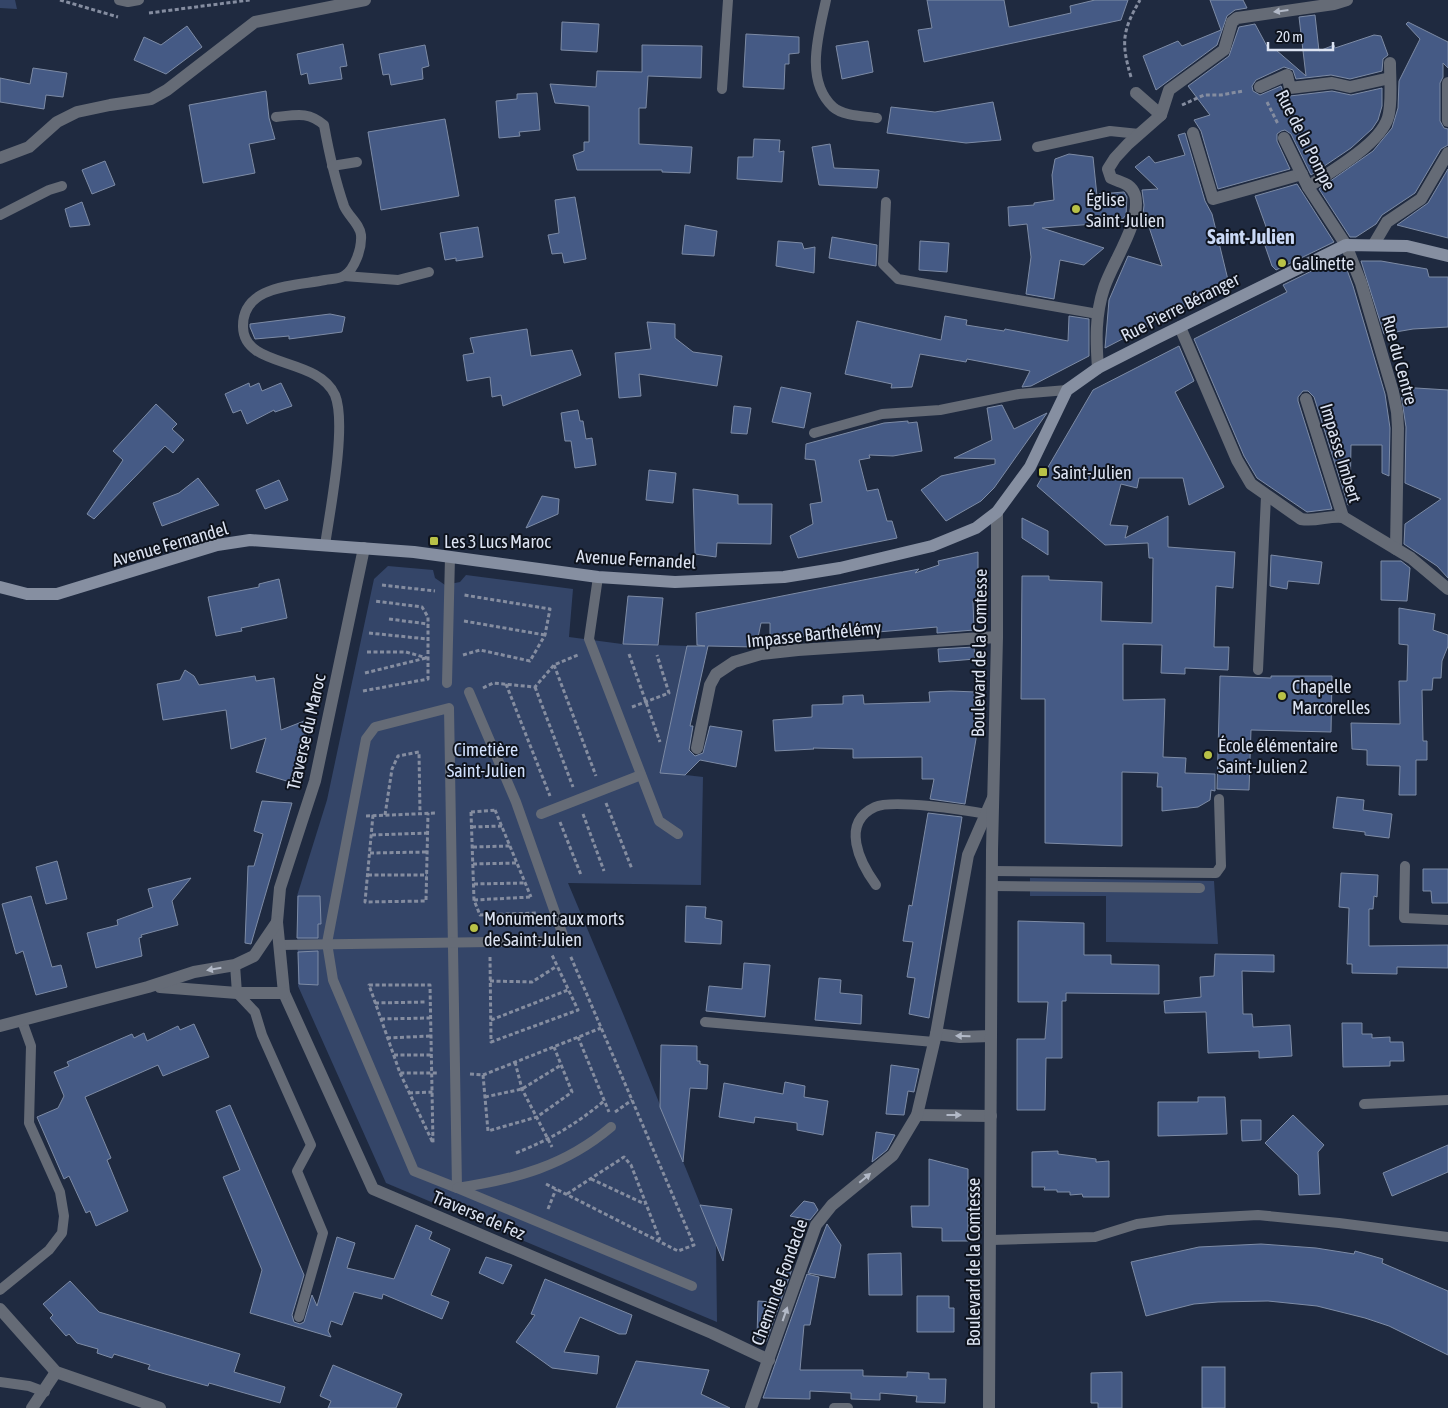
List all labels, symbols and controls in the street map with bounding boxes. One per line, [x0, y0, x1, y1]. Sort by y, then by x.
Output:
one-way arrow [1273, 7, 1289, 15]
scale bar [1268, 20, 1333, 52]
text: 20 m [1276, 28, 1303, 45]
street label: Rue de la Pompe [1272, 86, 1340, 194]
place label: Église Saint-Julien [1086, 189, 1165, 231]
marker: Église Saint-Julien [1070, 203, 1082, 215]
district label: Saint-Julien [1207, 225, 1295, 248]
place label: Galinette [1292, 253, 1354, 274]
marker: Galinette [1276, 257, 1288, 269]
street label: Rue Pierre Béranger [1117, 268, 1243, 346]
street label: Rue du Centre [1378, 313, 1422, 407]
street label: Impasse Imbert [1316, 401, 1366, 505]
place label: Saint-Julien [1053, 462, 1132, 483]
marker: Saint-Julien [1037, 466, 1049, 478]
street label: Avenue Fernandel [109, 517, 231, 571]
place label: Les 3 Lucs Maroc [444, 531, 551, 552]
marker: Les 3 Lucs Maroc [428, 535, 440, 547]
street label: Avenue Fernandel [576, 545, 697, 573]
street label: Boulevard de la Comtesse [967, 569, 991, 737]
street label: Impasse Barthélémy [746, 616, 882, 652]
street label: Traverse du Maroc [282, 672, 330, 792]
place label: Chapelle Marcorelles [1292, 676, 1370, 718]
marker: Chapelle Marcorelles [1276, 690, 1288, 702]
place label: École élémentaire Saint-Julien 2 [1218, 735, 1338, 777]
park label: Cimetière Saint-Julien [447, 739, 525, 781]
marker: École élémentaire Saint-Julien 2 [1202, 749, 1214, 761]
place label: Monument aux morts de Saint-Julien [484, 908, 624, 950]
marker: Monument aux morts de Saint-Julien [468, 922, 480, 934]
one-way arrow [205, 965, 221, 973]
one-way arrow [955, 1032, 971, 1040]
one-way arrow [947, 1112, 963, 1120]
one-way arrow [858, 1172, 871, 1183]
street label: Boulevard de la Comtesse [963, 1178, 984, 1346]
street label: Traverse de Fez [430, 1186, 529, 1244]
street label: Chemin de Fondacle [746, 1216, 812, 1348]
one-way arrow [781, 1306, 789, 1321]

